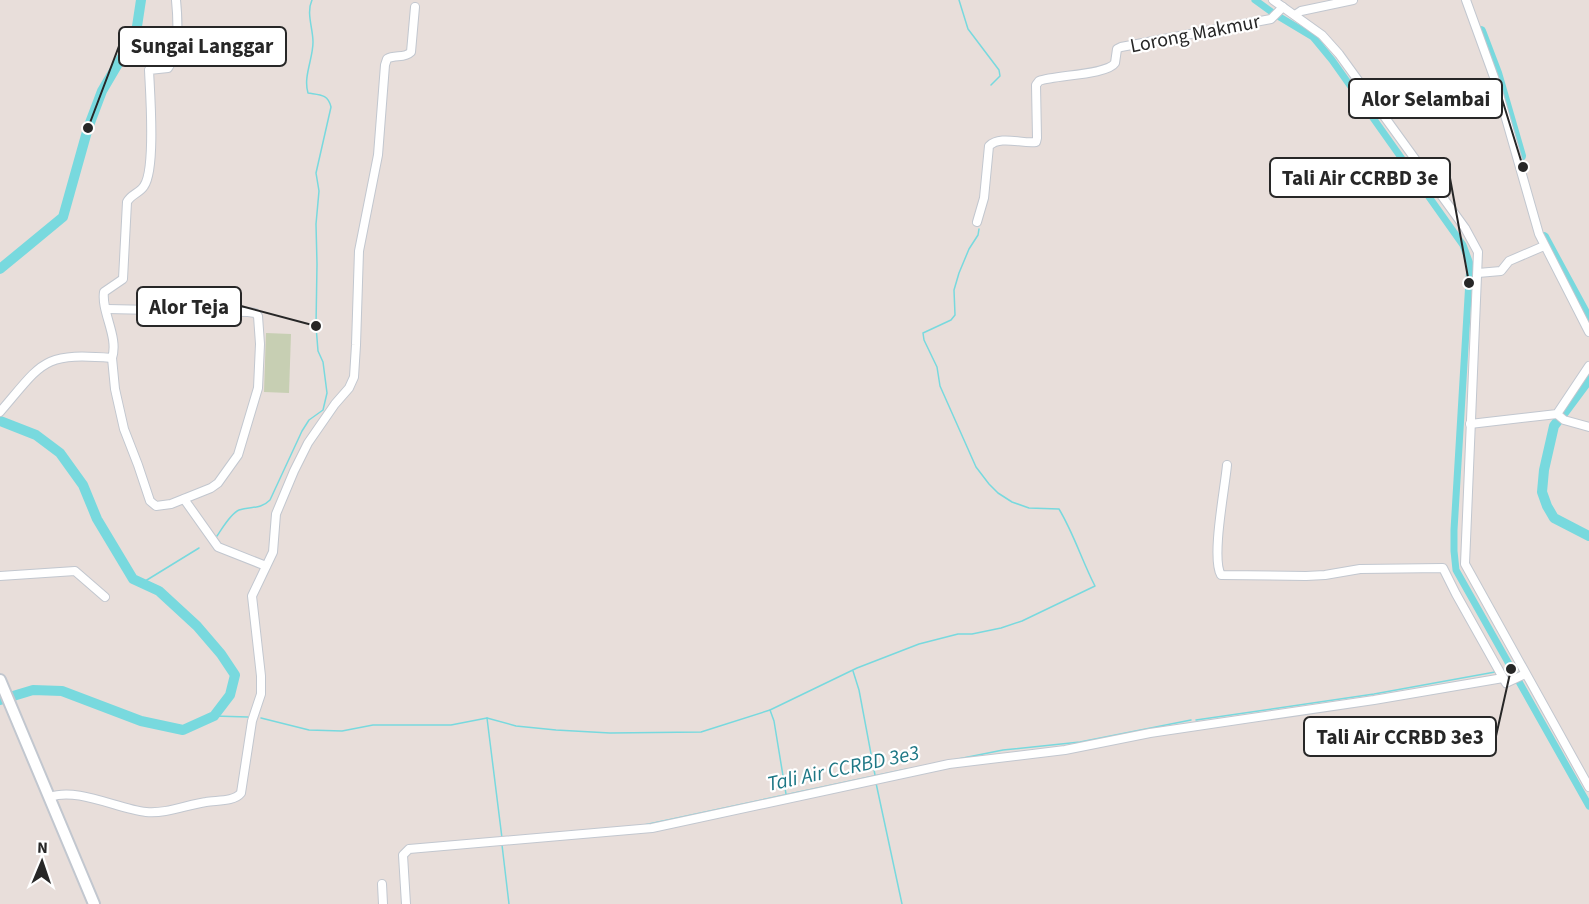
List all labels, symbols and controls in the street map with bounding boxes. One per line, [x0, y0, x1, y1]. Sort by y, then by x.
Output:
street label: Lorong Makmur [1128, 8, 1263, 60]
callout: Sungai Langgar [119, 27, 286, 66]
text: Sungai Langgar [131, 31, 274, 61]
callout: Alor Selambai [1349, 79, 1502, 118]
text: Alor Selambai [1361, 84, 1490, 114]
callout: Tali Air CCRBD 3e [1270, 158, 1450, 197]
text: Tali Air CCRBD 3e [1282, 163, 1438, 193]
callout: Alor Teja [137, 287, 241, 326]
text: Alor Teja [148, 292, 229, 322]
callout: Tali Air CCRBD 3e3 [1304, 717, 1496, 756]
text: Tali Air CCRBD 3e3 [1316, 722, 1484, 752]
water label: Tali Air CCRBD 3e3 [764, 737, 922, 799]
north arrow [12, 832, 72, 892]
text: N [37, 837, 48, 859]

